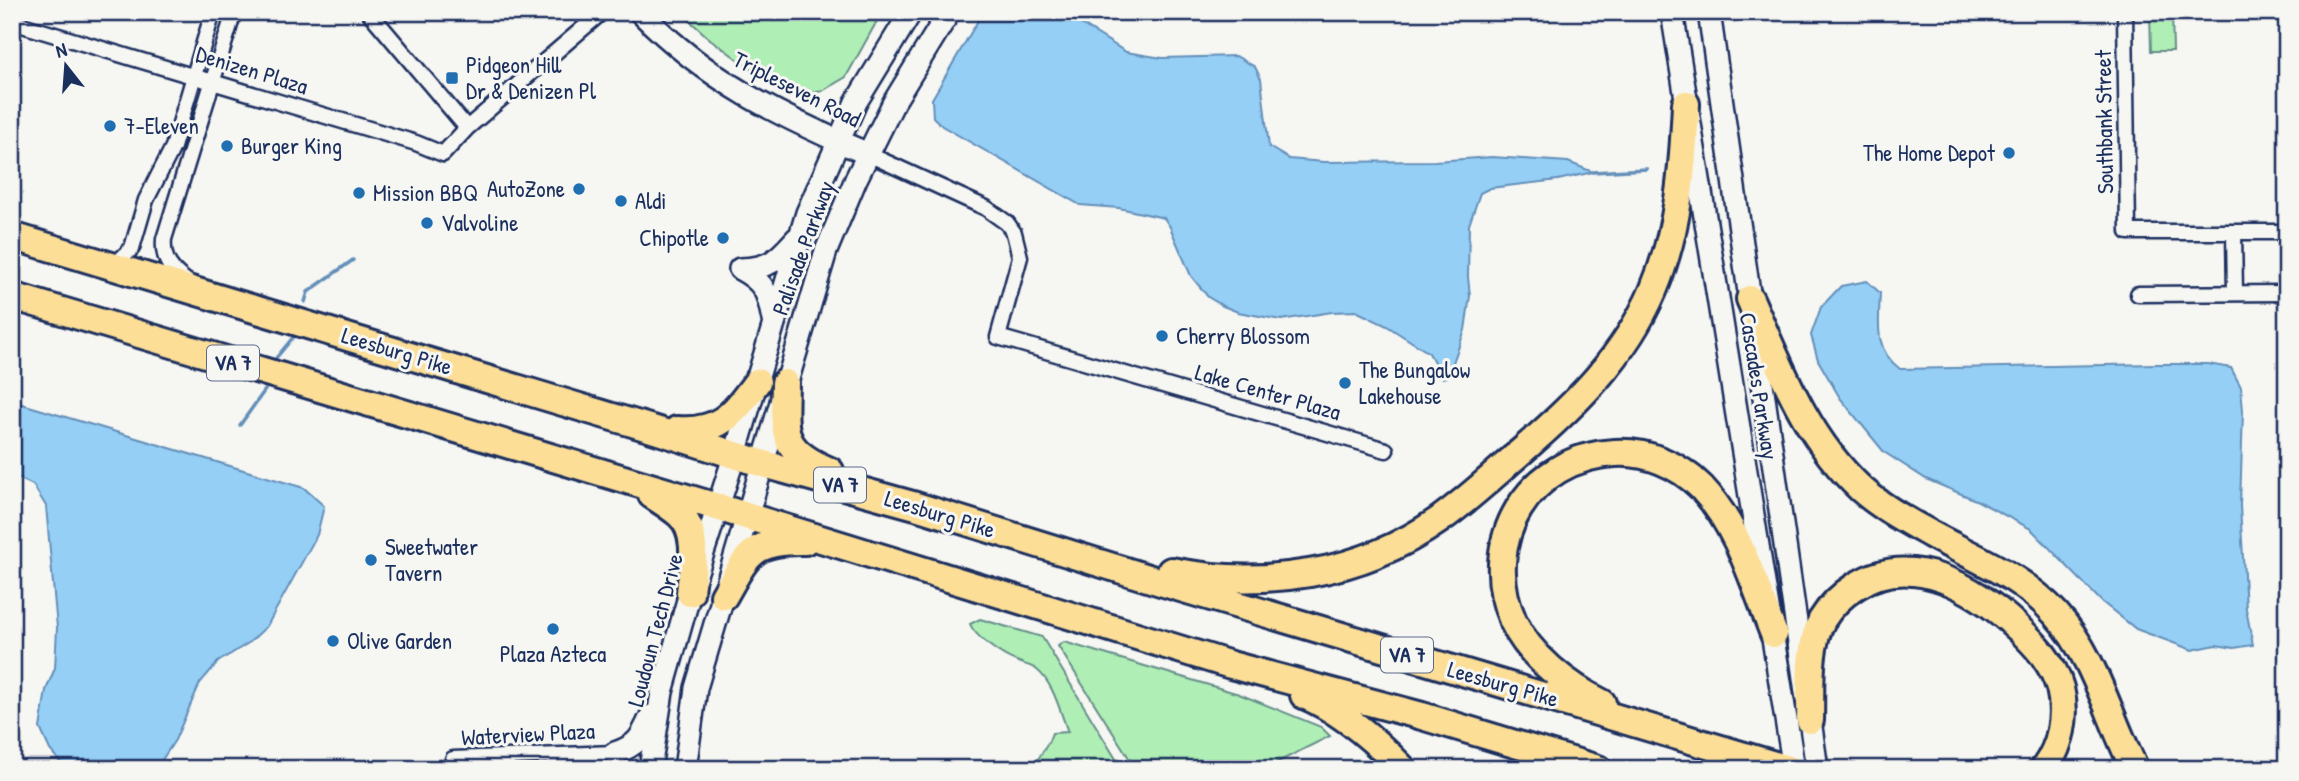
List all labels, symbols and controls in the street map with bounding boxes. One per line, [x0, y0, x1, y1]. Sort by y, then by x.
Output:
north arrow [32, 32, 102, 102]
text: N [52, 36, 70, 64]
street label: Denizen Plaza [192, 38, 312, 101]
street label: Tripleseven Road [728, 43, 866, 134]
place label: Pidgeon Hill Dr & Denizen Pl [466, 49, 597, 106]
street label: Southbank Street [2087, 49, 2120, 194]
marker: Pidgeon Hill Dr & Denizen Pl [444, 70, 460, 86]
place label: 7-Eleven [124, 110, 199, 141]
marker: 7-Eleven [102, 118, 118, 134]
place label: Burger King [241, 130, 342, 161]
place label: The Home Depot [1863, 137, 1996, 168]
marker: Burger King [219, 138, 235, 154]
marker: The Home Depot [2001, 145, 2017, 161]
place label: AutoZone [487, 173, 565, 204]
street label: Palisade Parkway [764, 176, 841, 319]
place label: Mission BBQ [373, 177, 478, 208]
marker: AutoZone [571, 181, 587, 197]
marker: Mission BBQ [351, 185, 367, 201]
place label: Aldi [635, 185, 666, 216]
marker: Aldi [613, 193, 629, 209]
place label: Valvoline [441, 207, 518, 238]
marker: Valvoline [419, 215, 435, 231]
place label: Chipotle [639, 222, 709, 253]
marker: Chipotle [715, 230, 731, 246]
street label: Cascades Parkway [1733, 310, 1786, 462]
street label: Leesburg Pike [338, 319, 456, 382]
place label: Cherry Blossom [1176, 320, 1310, 351]
marker: Cherry Blossom [1154, 328, 1170, 344]
road number: VA 7 [207, 346, 259, 380]
place label: The Bungalow Lakehouse [1359, 354, 1470, 411]
street label: Lake Center Plaza [1192, 356, 1344, 427]
marker: The Bungalow Lakehouse [1337, 375, 1353, 391]
road number: VA 7 [814, 468, 866, 503]
street label: Leesburg Pike [881, 482, 999, 545]
place label: Sweetwater Tavern [385, 531, 478, 588]
street label: Loudoun Tech Drive [619, 550, 690, 710]
marker: Sweetwater Tavern [363, 552, 379, 568]
marker: Plaza Azteca [545, 621, 561, 637]
place label: Olive Garden [347, 625, 452, 656]
marker: Olive Garden [325, 633, 341, 649]
place label: Plaza Azteca [500, 638, 606, 669]
road number: VA 7 [1381, 638, 1433, 672]
street label: Leesburg Pike [1444, 653, 1562, 714]
street label: Waterview Plaza [460, 715, 595, 752]

